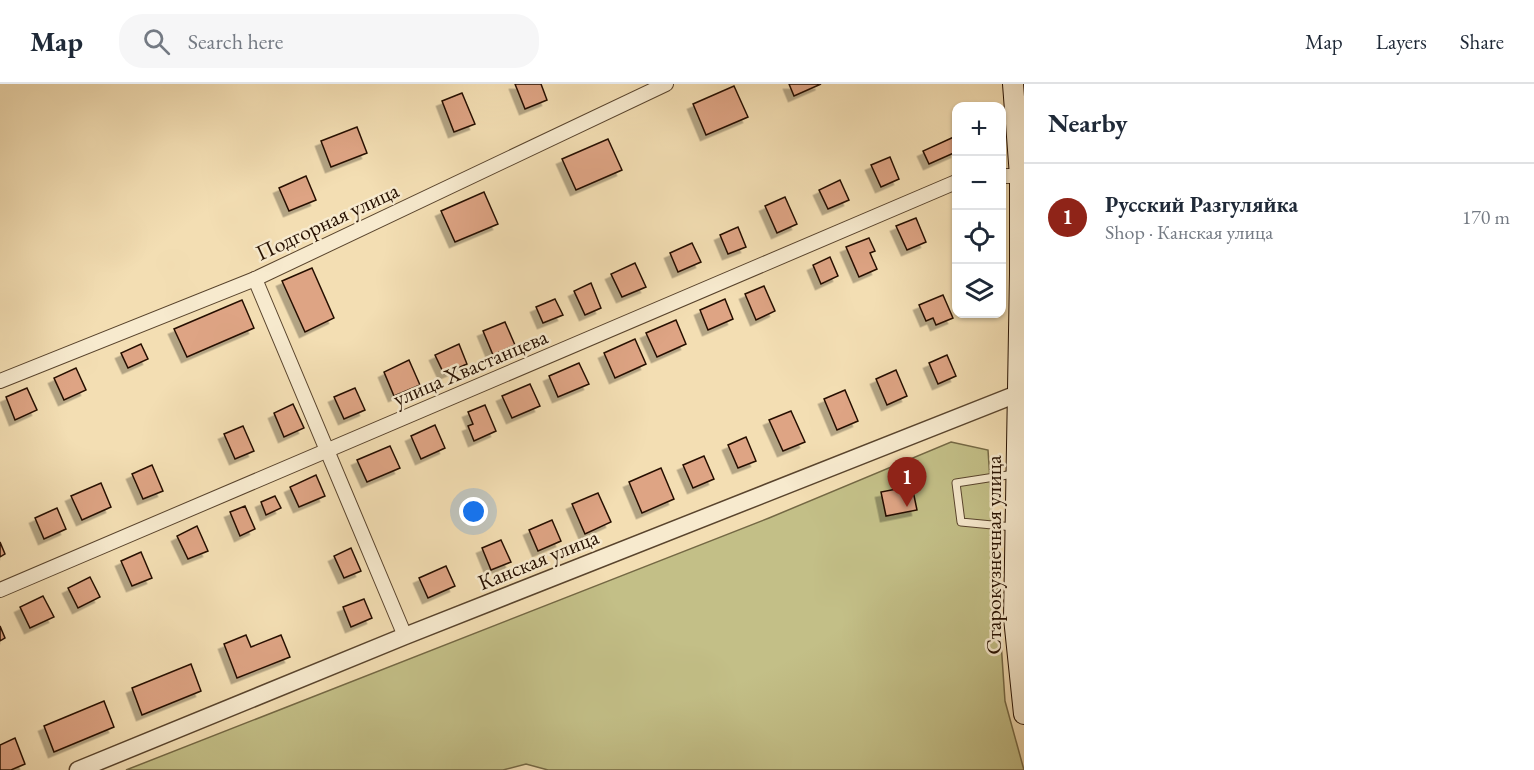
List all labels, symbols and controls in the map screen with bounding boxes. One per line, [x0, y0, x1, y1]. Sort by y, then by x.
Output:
search box [119, 14, 539, 68]
text: Map [30, 23, 83, 59]
icon: search [140, 25, 173, 58]
text: Search here [188, 27, 283, 56]
text: Map [1305, 28, 1343, 55]
text: Layers [1376, 28, 1427, 55]
text: Share [1460, 28, 1504, 55]
map controls [952, 102, 1006, 318]
button: + [952, 102, 1006, 156]
text: Nearby [1048, 106, 1128, 140]
button: − [952, 156, 1006, 210]
street label: Подгорная улица [251, 176, 404, 267]
text: Русский Разгуляйка [1105, 190, 1298, 219]
text: 1 [1062, 204, 1073, 230]
text: 170 m [1462, 204, 1510, 230]
button: locate [952, 210, 1006, 264]
text: Shop · Канская улица [1105, 219, 1273, 245]
button: layers [952, 264, 1006, 318]
street label: улица Хвастанцева [388, 322, 552, 413]
street label: Старокузнечная улица [979, 455, 1008, 655]
pin: 1 [888, 458, 926, 507]
your location [459, 497, 488, 526]
street label: Канская улица [473, 522, 603, 597]

